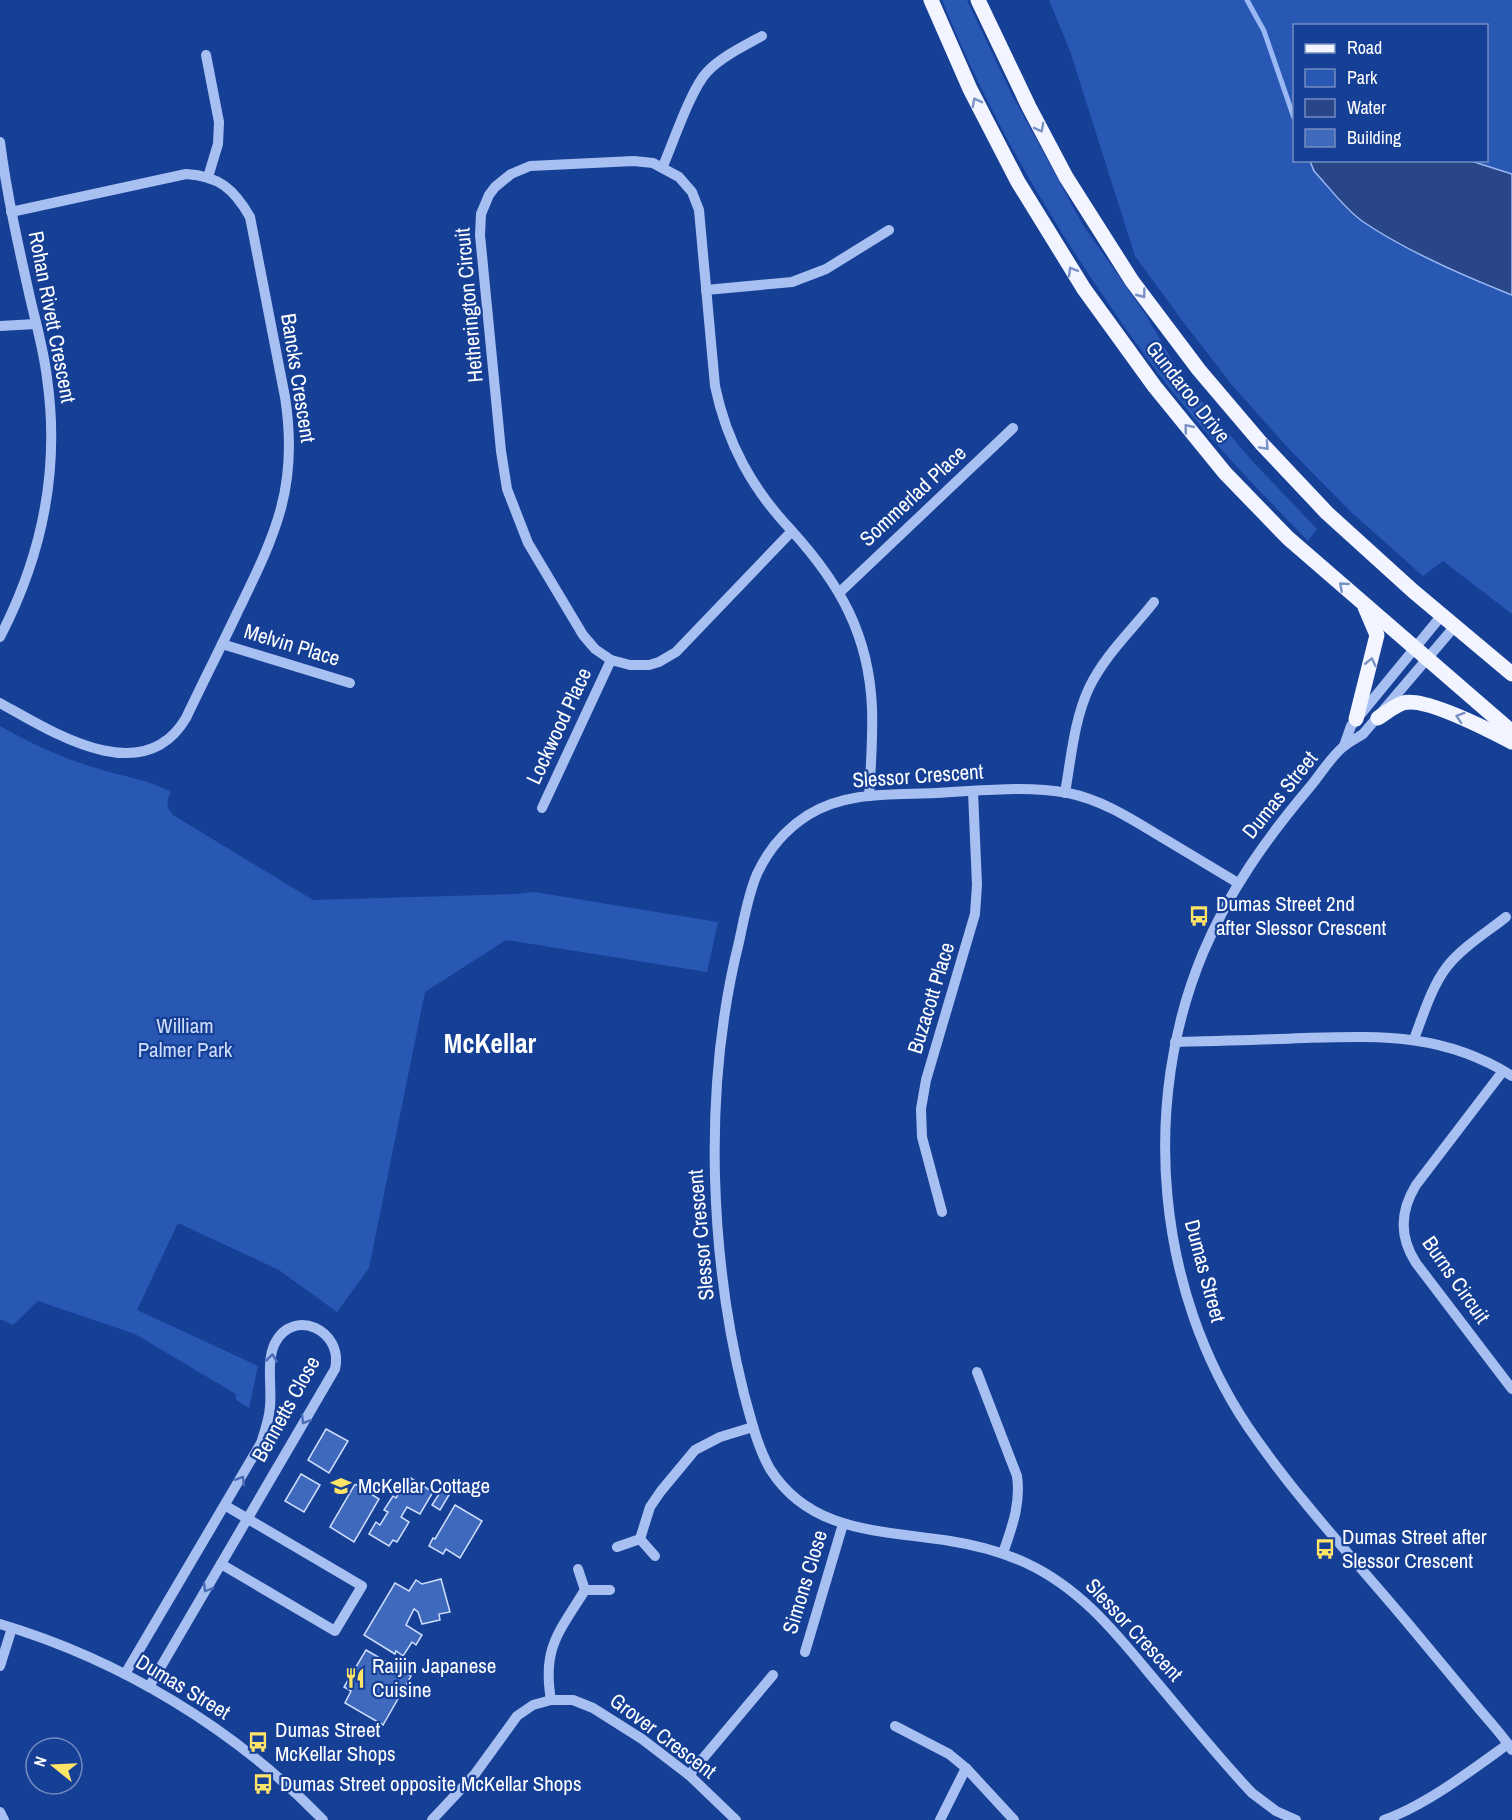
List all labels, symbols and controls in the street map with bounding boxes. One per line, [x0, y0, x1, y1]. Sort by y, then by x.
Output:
legend [1293, 24, 1488, 162]
text: Road [1347, 35, 1382, 60]
text: Park [1347, 65, 1378, 90]
text: Water [1347, 95, 1386, 120]
one-way arrow [972, 97, 983, 108]
one-way arrow [1033, 122, 1044, 133]
text: Building [1347, 125, 1402, 150]
street label: Hetherington Circuit [447, 226, 490, 384]
street label: Rohan Rivett Crescent [22, 229, 83, 405]
one-way arrow [1068, 267, 1080, 277]
one-way arrow [1135, 288, 1146, 299]
street label: Bancks Crescent [274, 311, 323, 445]
street label: Gundaroo Drive [1139, 334, 1238, 449]
one-way arrow [1185, 424, 1196, 435]
street label: Sommerlad Place [853, 439, 972, 553]
one-way arrow [1258, 439, 1269, 450]
one-way arrow [1339, 582, 1350, 593]
street label: Melvin Place [241, 616, 344, 673]
one-way arrow [1363, 657, 1376, 667]
street label: Lockwood Place [519, 663, 598, 789]
one-way arrow [1455, 711, 1466, 724]
street label: Dumas Street [1235, 744, 1324, 845]
street label: Slessor Crescent [852, 756, 985, 795]
place label: Dumas Street 2nd after Slessor Crescent [1216, 889, 1387, 942]
bus stop icon: Dumas Street 2nd after Slessor Crescent [1187, 904, 1211, 928]
street label: Buzacott Place [900, 939, 961, 1057]
park label: William Palmer Park [138, 1011, 233, 1064]
district label: McKellar [444, 1025, 537, 1061]
street label: Slessor Crescent [680, 1168, 721, 1302]
street label: Dumas Street [1178, 1216, 1233, 1326]
street label: Burns Circuit [1416, 1230, 1497, 1329]
street label: Bennetts Close [245, 1351, 327, 1467]
one-way arrow [265, 1353, 278, 1362]
one-way arrow [301, 1414, 313, 1424]
place label: McKellar Cottage [358, 1471, 490, 1500]
school or university icon: McKellar Cottage [329, 1474, 353, 1498]
one-way arrow [234, 1476, 245, 1486]
place label: Dumas Street after Slessor Crescent [1342, 1522, 1487, 1575]
street label: Simons Close [775, 1526, 834, 1637]
bus stop icon: Dumas Street after Slessor Crescent [1313, 1537, 1337, 1561]
street label: Slessor Crescent [1079, 1572, 1190, 1688]
one-way arrow [202, 1582, 214, 1592]
street label: Dumas Street [131, 1647, 236, 1726]
place label: Raijin Japanese Cuisine [372, 1651, 496, 1704]
restaurant icon: Raijin Japanese Cuisine [343, 1666, 367, 1690]
street label: Grover Crescent [604, 1686, 723, 1785]
place label: Dumas Street McKellar Shops [275, 1715, 396, 1768]
bus stop icon: Dumas Street McKellar Shops [246, 1730, 270, 1754]
north arrow [24, 1736, 84, 1796]
text: N [28, 1753, 52, 1769]
place label: Dumas Street opposite McKellar Shops [280, 1769, 582, 1798]
bus stop icon: Dumas Street opposite McKellar Shops [251, 1772, 275, 1796]

